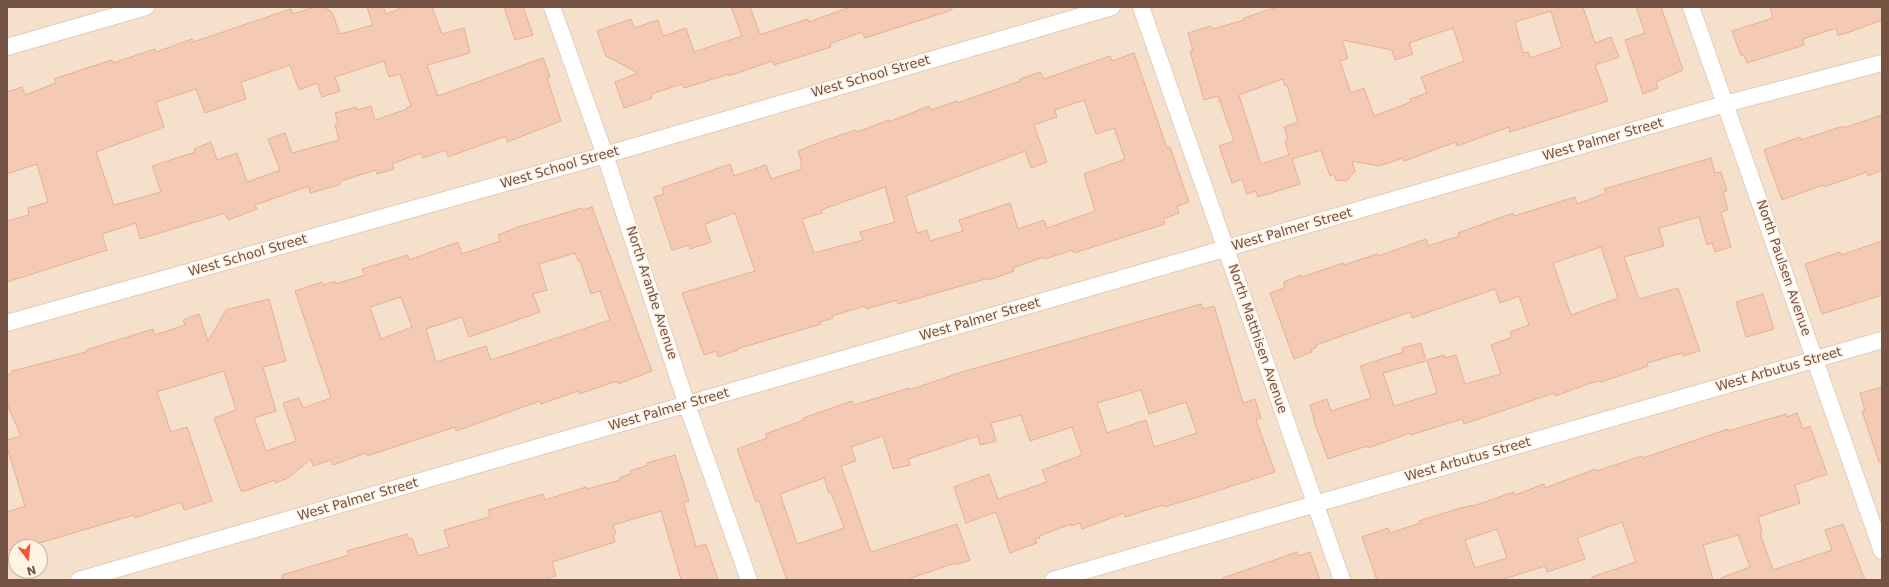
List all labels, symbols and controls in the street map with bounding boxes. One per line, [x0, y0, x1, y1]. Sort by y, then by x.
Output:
street label: West School Street [810, 53, 932, 101]
street label: West Palmer Street [1541, 115, 1665, 165]
street label: West School Street [499, 144, 621, 192]
street label: North Paulsen Avenue [1752, 198, 1814, 338]
street label: West Palmer Street [1230, 205, 1354, 255]
street label: North Aranbe Avenue [622, 224, 680, 362]
street label: West School Street [187, 232, 309, 280]
street label: North Matthisen Avenue [1224, 262, 1290, 416]
street label: West Palmer Street [918, 295, 1042, 345]
street label: West Arbutus Street [1714, 345, 1844, 395]
street label: West Palmer Street [607, 385, 731, 435]
street label: West Arbutus Street [1403, 435, 1533, 485]
street label: West Palmer Street [296, 475, 420, 525]
north arrow [8, 539, 48, 579]
text: N [25, 563, 37, 578]

